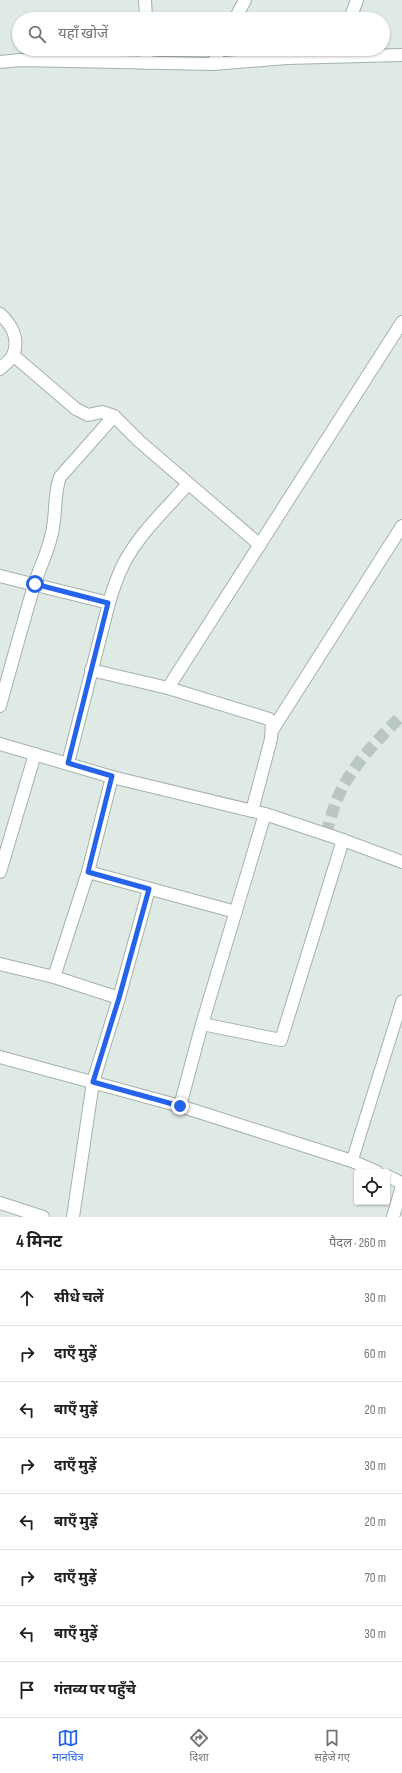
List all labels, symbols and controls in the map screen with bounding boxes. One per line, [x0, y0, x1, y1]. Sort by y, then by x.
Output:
search box [12, 12, 390, 56]
icon: search [26, 23, 48, 45]
text: यहाँ खोजें [58, 24, 108, 43]
route start [26, 575, 44, 593]
route end [171, 1097, 189, 1115]
map controls [354, 1169, 390, 1205]
button: locate [354, 1169, 390, 1205]
text: 4 मिनट [16, 1232, 62, 1252]
text: पैदल · 260 m [329, 1235, 386, 1251]
icon: ahead [16, 1287, 38, 1309]
text: सीधे चलें [54, 1288, 104, 1307]
text: 30 m [364, 1290, 386, 1306]
icon: right [16, 1343, 38, 1365]
text: दाएँ मुड़ें [54, 1344, 97, 1363]
text: 60 m [364, 1346, 386, 1362]
icon: left [16, 1399, 38, 1421]
text: बाएँ मुड़ें [54, 1400, 97, 1419]
text: 20 m [364, 1402, 386, 1418]
icon: right [16, 1455, 38, 1477]
text: दाएँ मुड़ें [54, 1456, 97, 1475]
text: 30 m [364, 1458, 386, 1474]
icon: left [16, 1511, 38, 1533]
text: बाएँ मुड़ें [54, 1512, 97, 1531]
text: 20 m [364, 1514, 386, 1530]
icon: right [16, 1567, 38, 1589]
text: दाएँ मुड़ें [54, 1568, 97, 1587]
text: 70 m [365, 1570, 386, 1586]
icon: left [16, 1623, 38, 1645]
text: बाएँ मुड़ें [54, 1624, 97, 1643]
text: 30 m [364, 1626, 386, 1642]
icon: arrive [16, 1679, 38, 1701]
text: गंतव्य पर पहुँचे [54, 1680, 136, 1699]
tab: मानचित्र [52, 1727, 84, 1765]
tab: दिशा [188, 1727, 210, 1765]
tab: सहेजे गए [314, 1727, 350, 1765]

